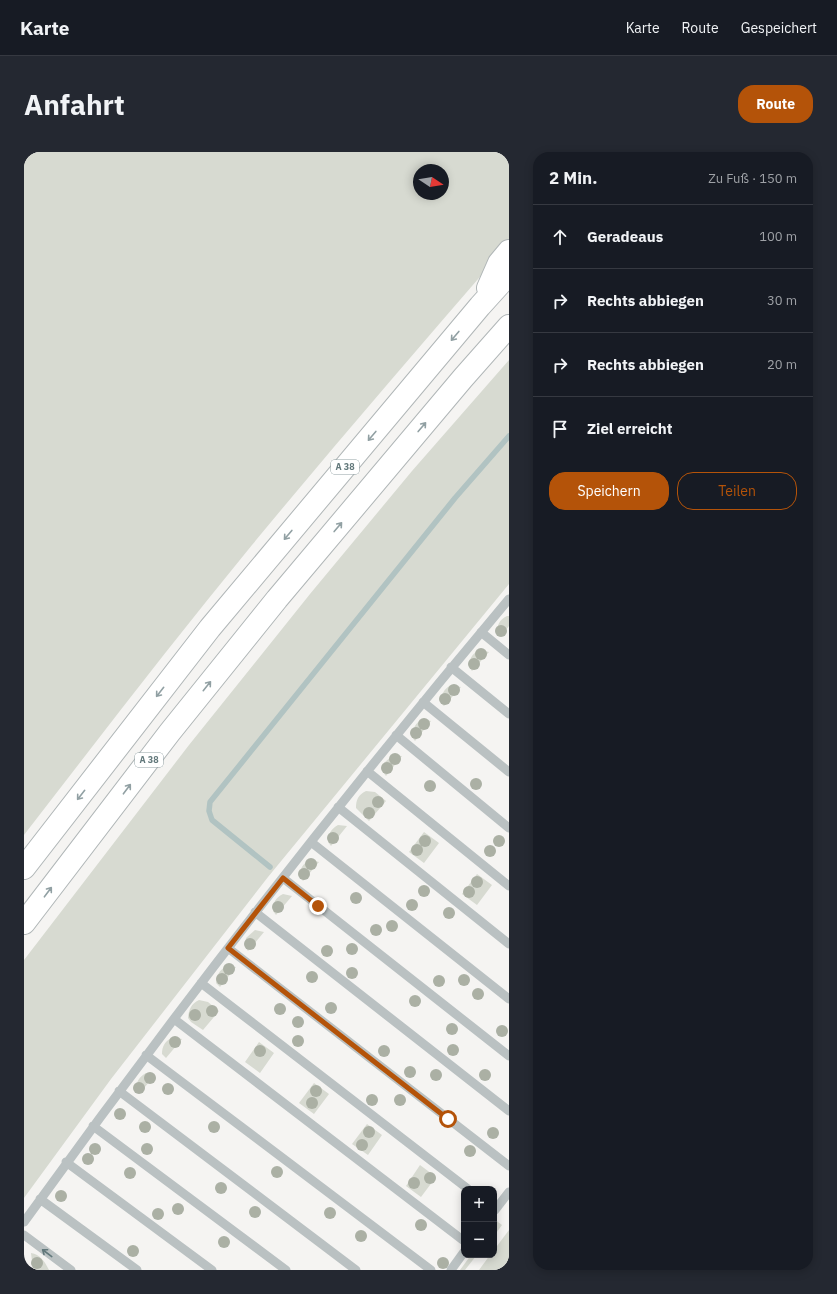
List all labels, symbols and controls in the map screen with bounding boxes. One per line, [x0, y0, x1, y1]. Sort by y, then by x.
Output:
text: Karte [20, 16, 69, 40]
text: Karte [626, 19, 660, 37]
text: Route [682, 19, 719, 37]
text: Gespeichert [741, 19, 817, 37]
button: Route [738, 85, 813, 123]
text: Anfahrt [24, 86, 125, 123]
north arrow [413, 164, 449, 200]
text: 2 Min. [549, 167, 597, 189]
text: Zu Fuß · 150 m [708, 170, 797, 187]
icon: ahead [549, 226, 571, 248]
text: Geradeaus [587, 227, 663, 246]
text: 100 m [759, 228, 797, 245]
icon: right [549, 290, 571, 312]
text: Rechts abbiegen [587, 291, 704, 310]
text: 30 m [767, 292, 797, 309]
one-way arrow [451, 331, 460, 341]
icon: right [549, 354, 571, 376]
text: Rechts abbiegen [587, 355, 704, 374]
text: 20 m [767, 356, 797, 373]
icon: arrive [549, 418, 571, 440]
text: Ziel erreicht [587, 419, 673, 438]
one-way arrow [418, 422, 427, 433]
one-way arrow [367, 430, 376, 441]
road number: A 38 [331, 460, 359, 474]
button: Speichern [549, 472, 669, 510]
button: Teilen [677, 472, 797, 510]
one-way arrow [334, 521, 343, 532]
one-way arrow [283, 530, 292, 540]
one-way arrow [203, 681, 211, 692]
one-way arrow [156, 686, 165, 697]
road number: A 38 [135, 753, 163, 767]
one-way arrow [123, 783, 131, 794]
one-way arrow [77, 789, 85, 800]
one-way arrow [43, 886, 52, 897]
route end [309, 897, 327, 915]
route start [439, 1110, 457, 1128]
map controls [461, 1186, 497, 1258]
button: + [461, 1186, 497, 1222]
button: − [461, 1222, 497, 1258]
one-way arrow [42, 1248, 53, 1257]

